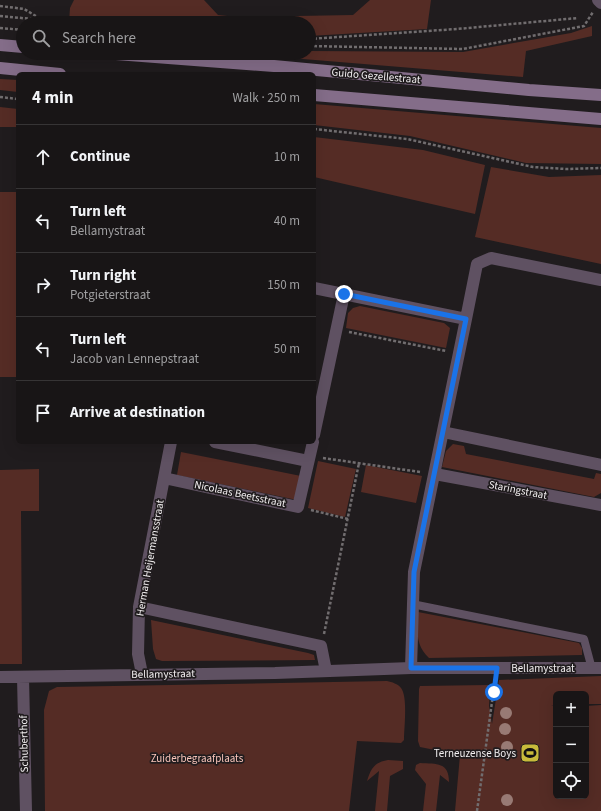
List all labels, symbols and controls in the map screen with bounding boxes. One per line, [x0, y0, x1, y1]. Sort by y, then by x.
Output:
search box [16, 16, 316, 60]
icon: search [30, 27, 52, 49]
text: Search here [62, 28, 136, 49]
street label: Guido Gezellestraat [331, 65, 421, 87]
text: 4 min [32, 86, 73, 110]
text: Walk · 250 m [232, 89, 300, 107]
icon: ahead [32, 146, 54, 168]
text: Continue [70, 146, 130, 167]
text: 10 m [274, 148, 300, 166]
text: Turn left [70, 201, 126, 222]
icon: left [32, 210, 54, 232]
text: 40 m [274, 212, 300, 230]
text: Bellamystraat [70, 222, 145, 240]
text: Turn right [70, 265, 136, 286]
icon: right [32, 274, 54, 296]
text: 150 m [267, 276, 300, 294]
route end [335, 285, 353, 303]
text: Potgieterstraat [70, 286, 150, 304]
text: Turn left [70, 329, 126, 350]
icon: left [32, 338, 54, 360]
text: 50 m [274, 340, 300, 358]
text: Jacob van Lennepstraat [70, 350, 199, 368]
icon: arrive [32, 402, 54, 424]
text: Arrive at destination [70, 402, 205, 423]
street label: Nicolaas Beetsstraat [193, 477, 287, 511]
street label: Staringstraat [488, 477, 549, 503]
street label: Herman Heijermansstraat [132, 498, 168, 618]
street label: Bellamystraat [511, 661, 575, 676]
street label: Bellamystraat [131, 666, 195, 682]
route start [485, 683, 503, 701]
map controls [553, 691, 589, 799]
button: + [553, 691, 589, 727]
street label: Schuberthof [16, 715, 32, 773]
button: − [553, 727, 589, 763]
sports icon: Terneuzense Boys [519, 742, 541, 764]
place label: Terneuzense Boys [434, 746, 516, 761]
park label: Zuiderbegraafplaats [151, 751, 244, 766]
button: locate [553, 763, 589, 799]

